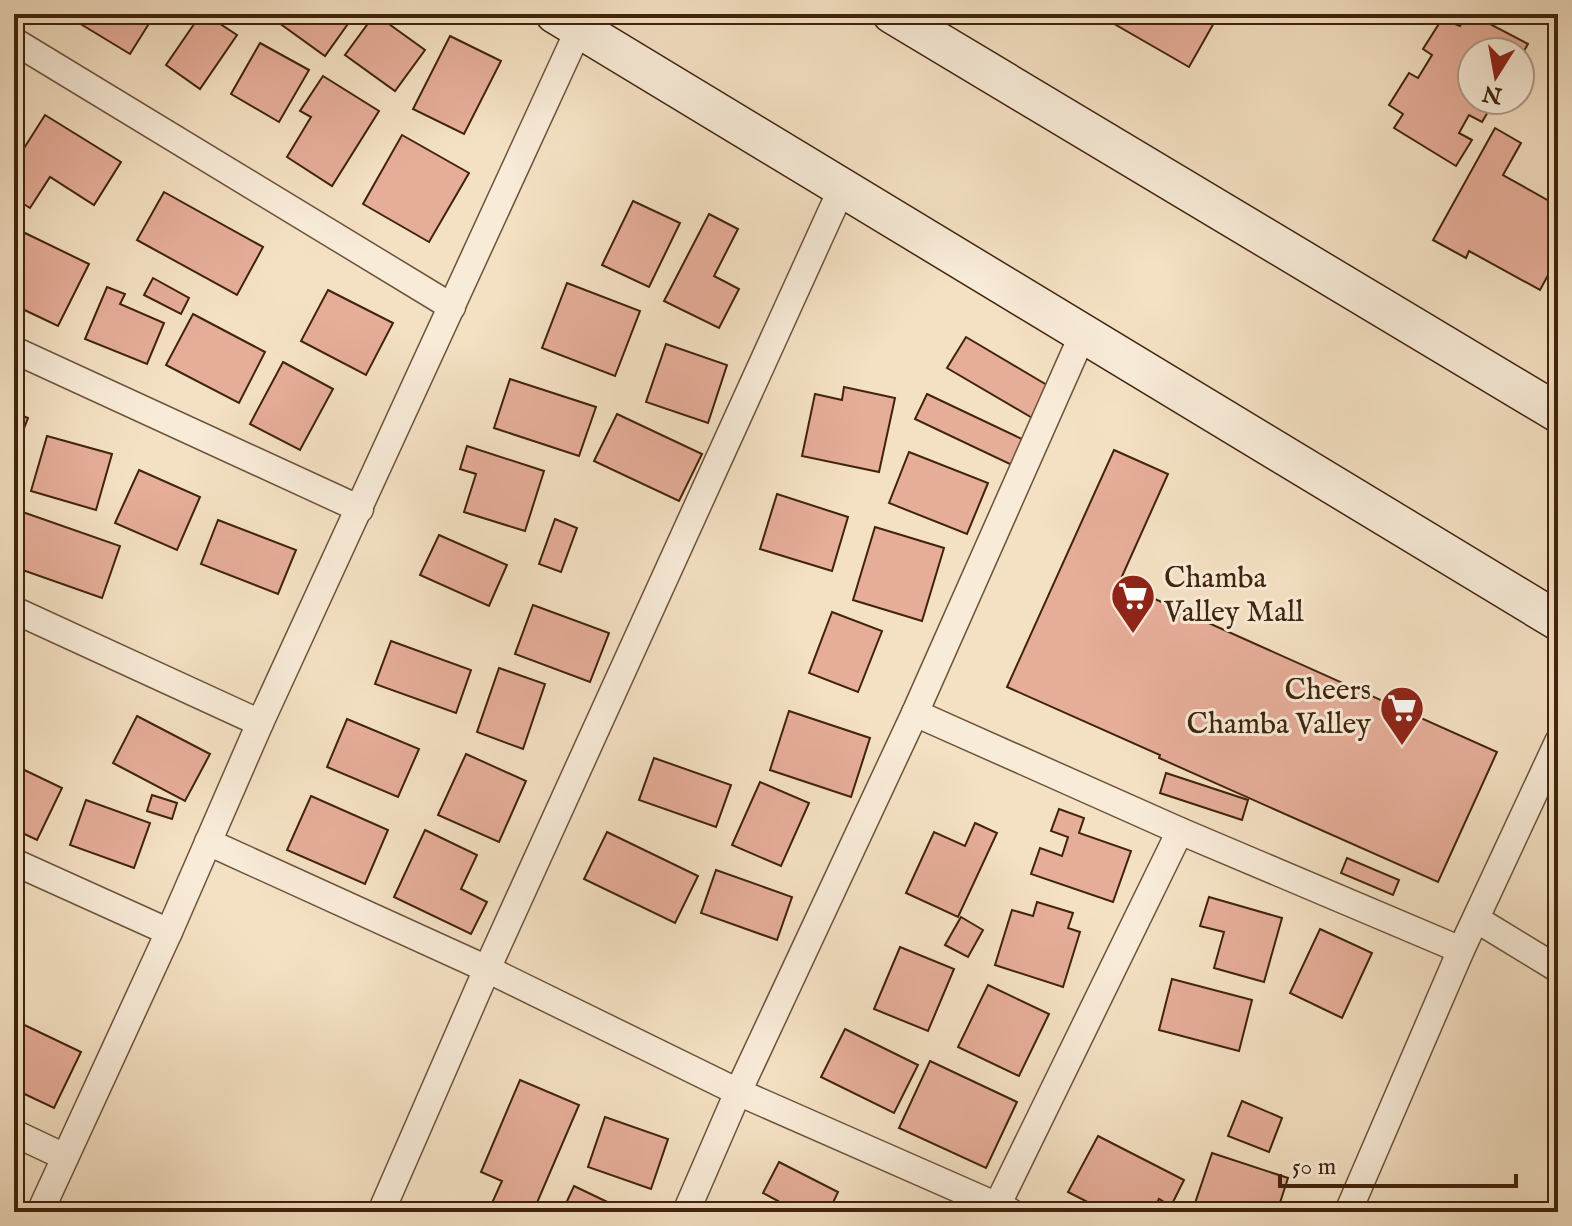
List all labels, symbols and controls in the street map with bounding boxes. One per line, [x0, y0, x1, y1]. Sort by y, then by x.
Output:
north arrow [1456, 36, 1536, 116]
text: N [1481, 78, 1506, 109]
place label: Chamba Valley Mall [1163, 560, 1304, 632]
supermarket icon: Chamba Valley Mall [1109, 572, 1157, 635]
place label: Cheers Chamba Valley [1187, 672, 1371, 744]
supermarket icon: Cheers Chamba Valley [1378, 684, 1426, 747]
scale bar [1280, 1138, 1516, 1188]
text: 50 m [1292, 1152, 1336, 1183]

